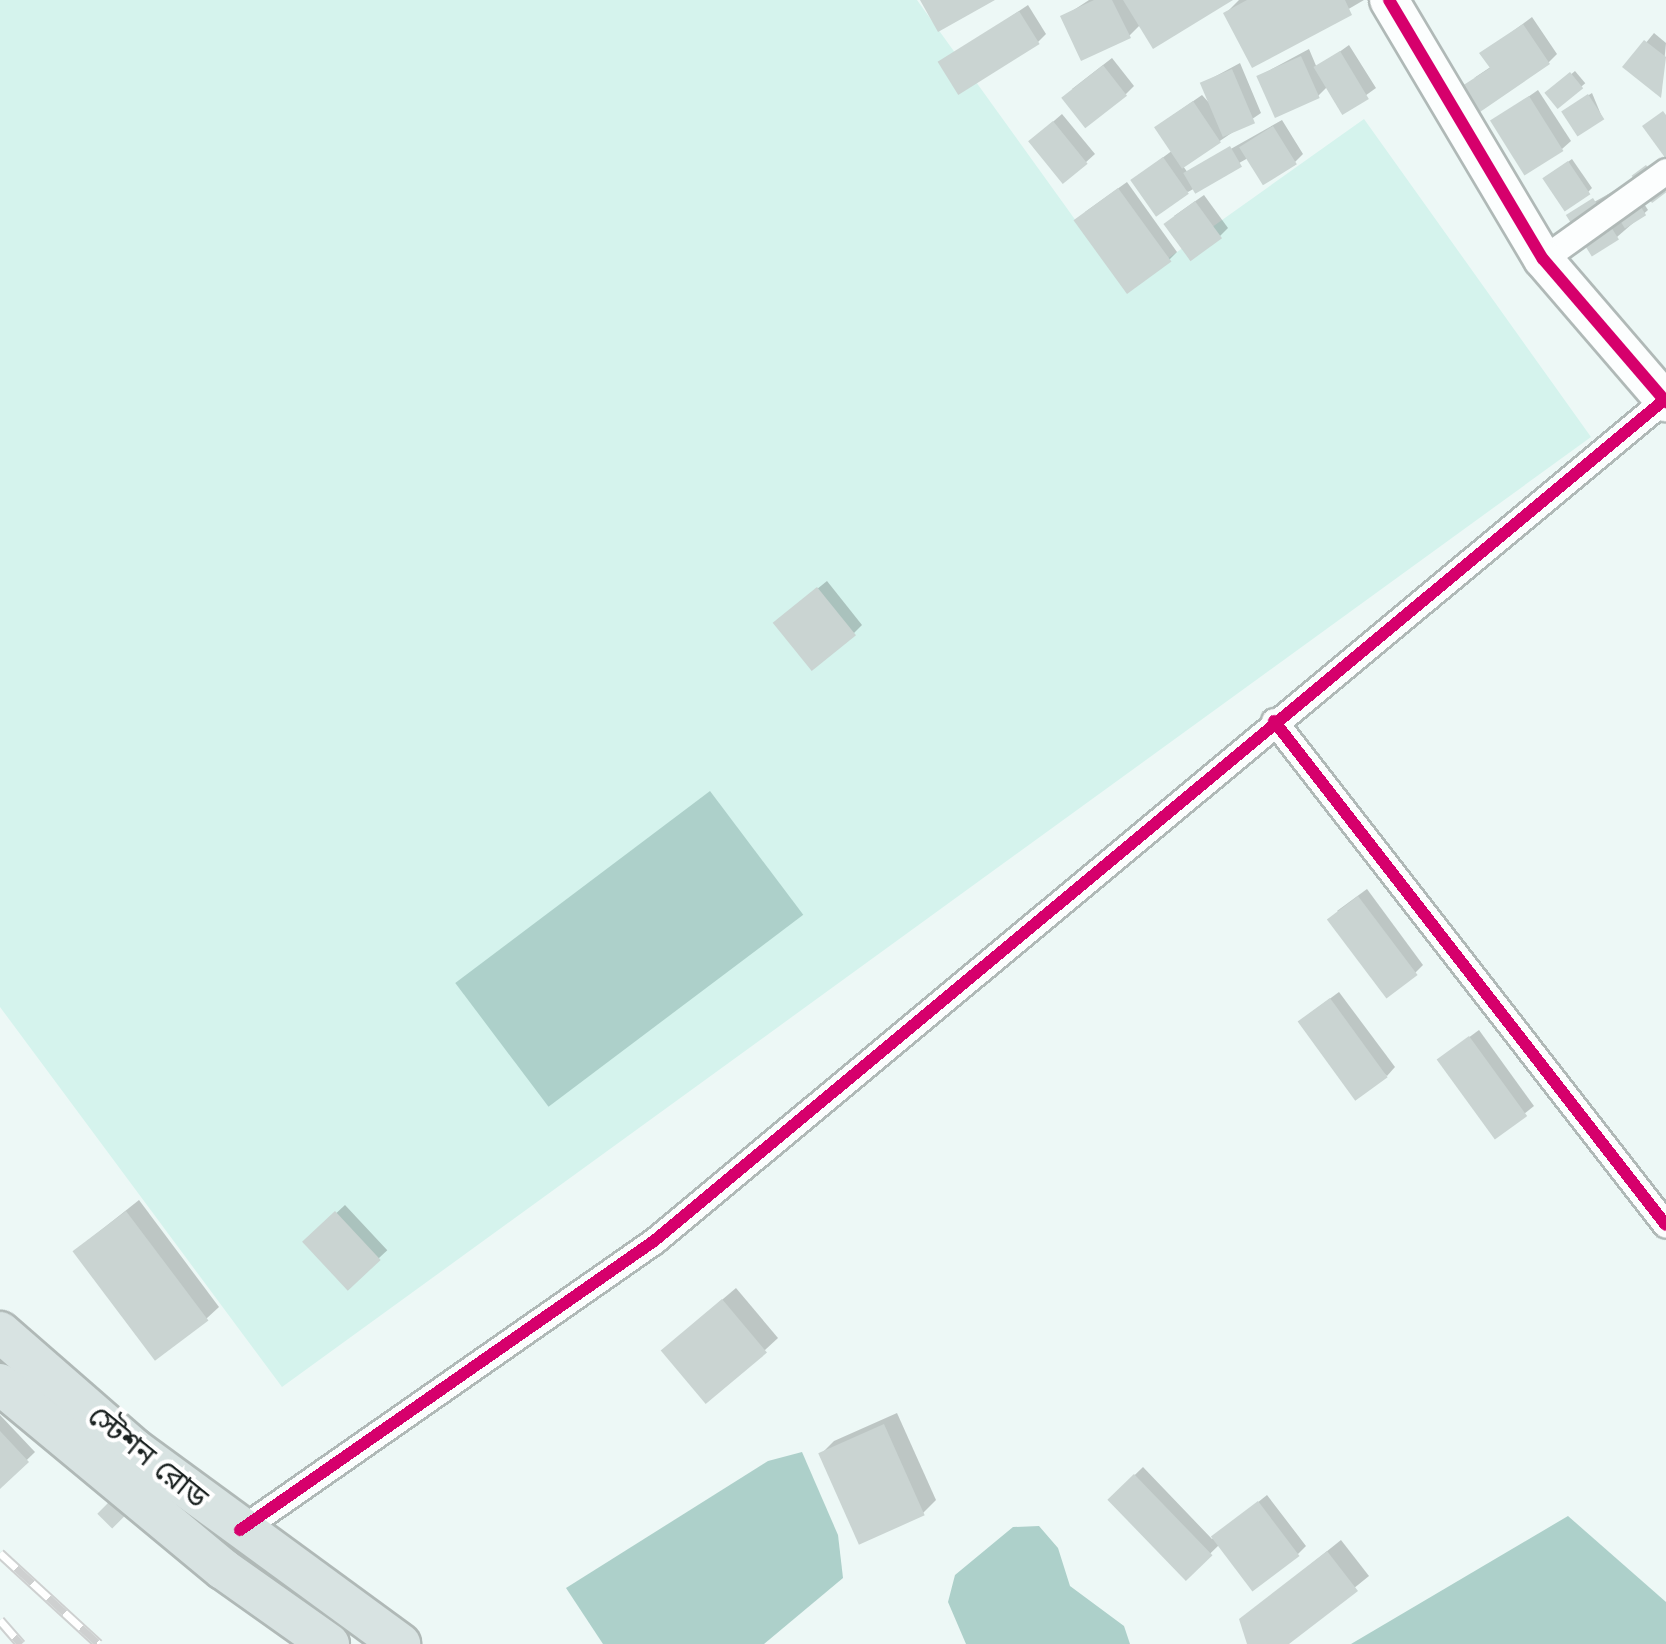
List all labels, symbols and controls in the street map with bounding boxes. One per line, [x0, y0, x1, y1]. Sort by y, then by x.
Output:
street label: স্টেশন রোড [81, 1398, 215, 1516]

